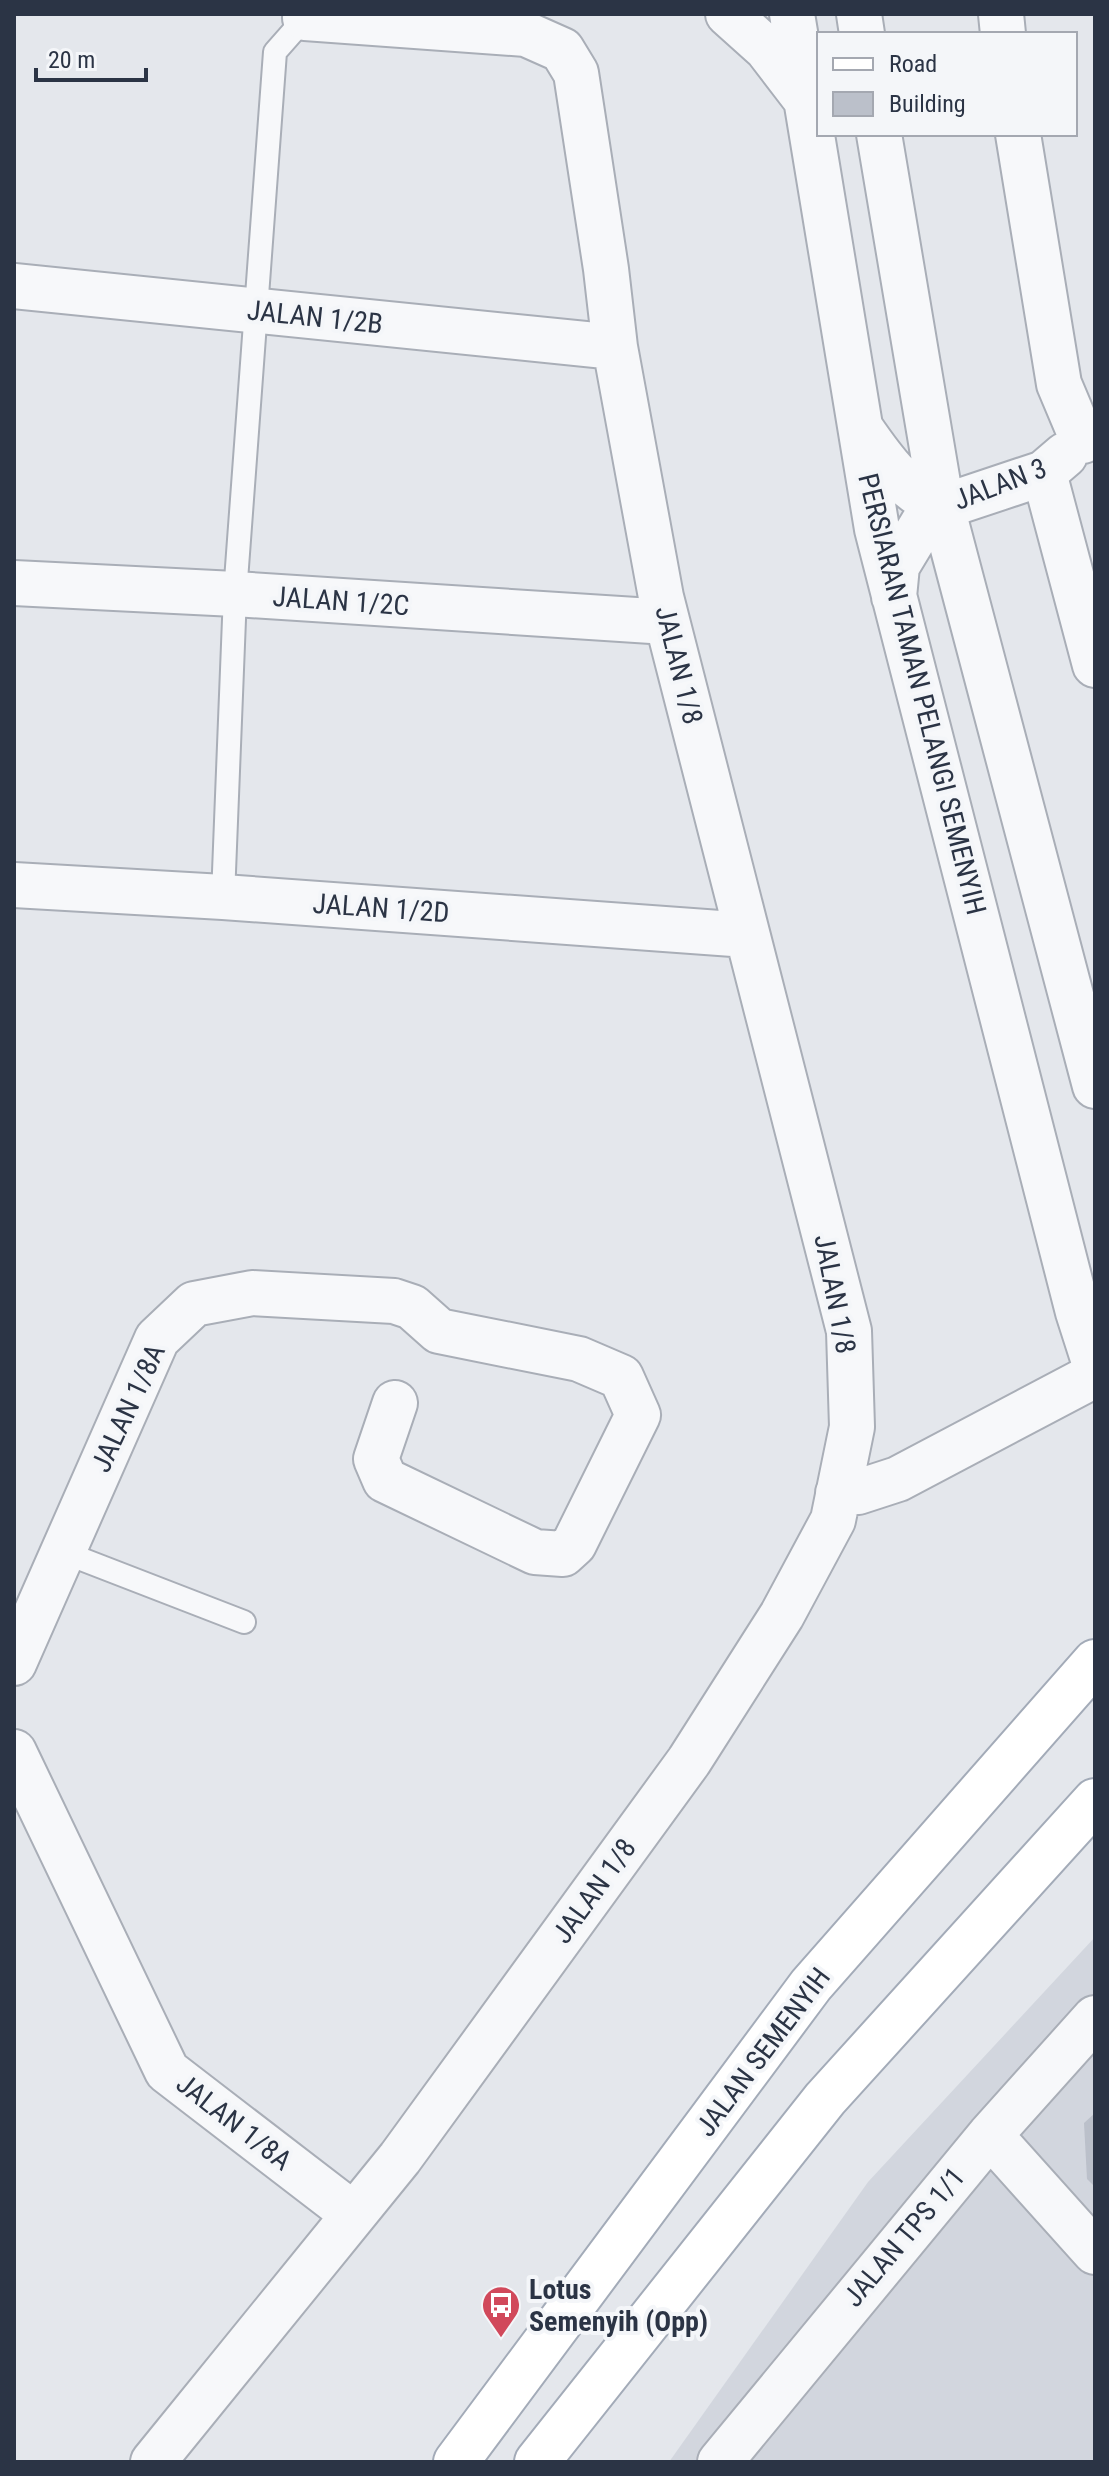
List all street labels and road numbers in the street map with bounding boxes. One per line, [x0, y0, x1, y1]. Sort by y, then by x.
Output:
street label: JALAN 1/2B [246, 293, 384, 341]
street label: JALAN 3 [949, 451, 1051, 517]
street label: PERSIARAN TAMAN PELANGI SEMENYIH [851, 470, 993, 918]
street label: JALAN 1/2C [272, 580, 410, 622]
street label: JALAN 1/8 [648, 602, 710, 728]
street label: JALAN 1/2D [312, 887, 450, 929]
street label: JALAN 1/8 [807, 1232, 863, 1356]
street label: JALAN 1/8A [84, 1339, 172, 1477]
street label: JALAN 1/8 [545, 1832, 643, 1950]
street label: JALAN SEMENYIH [689, 1961, 837, 2143]
street label: JALAN 1/8A [170, 2067, 298, 2177]
street label: JALAN TPS 1/1 [836, 2161, 972, 2313]

